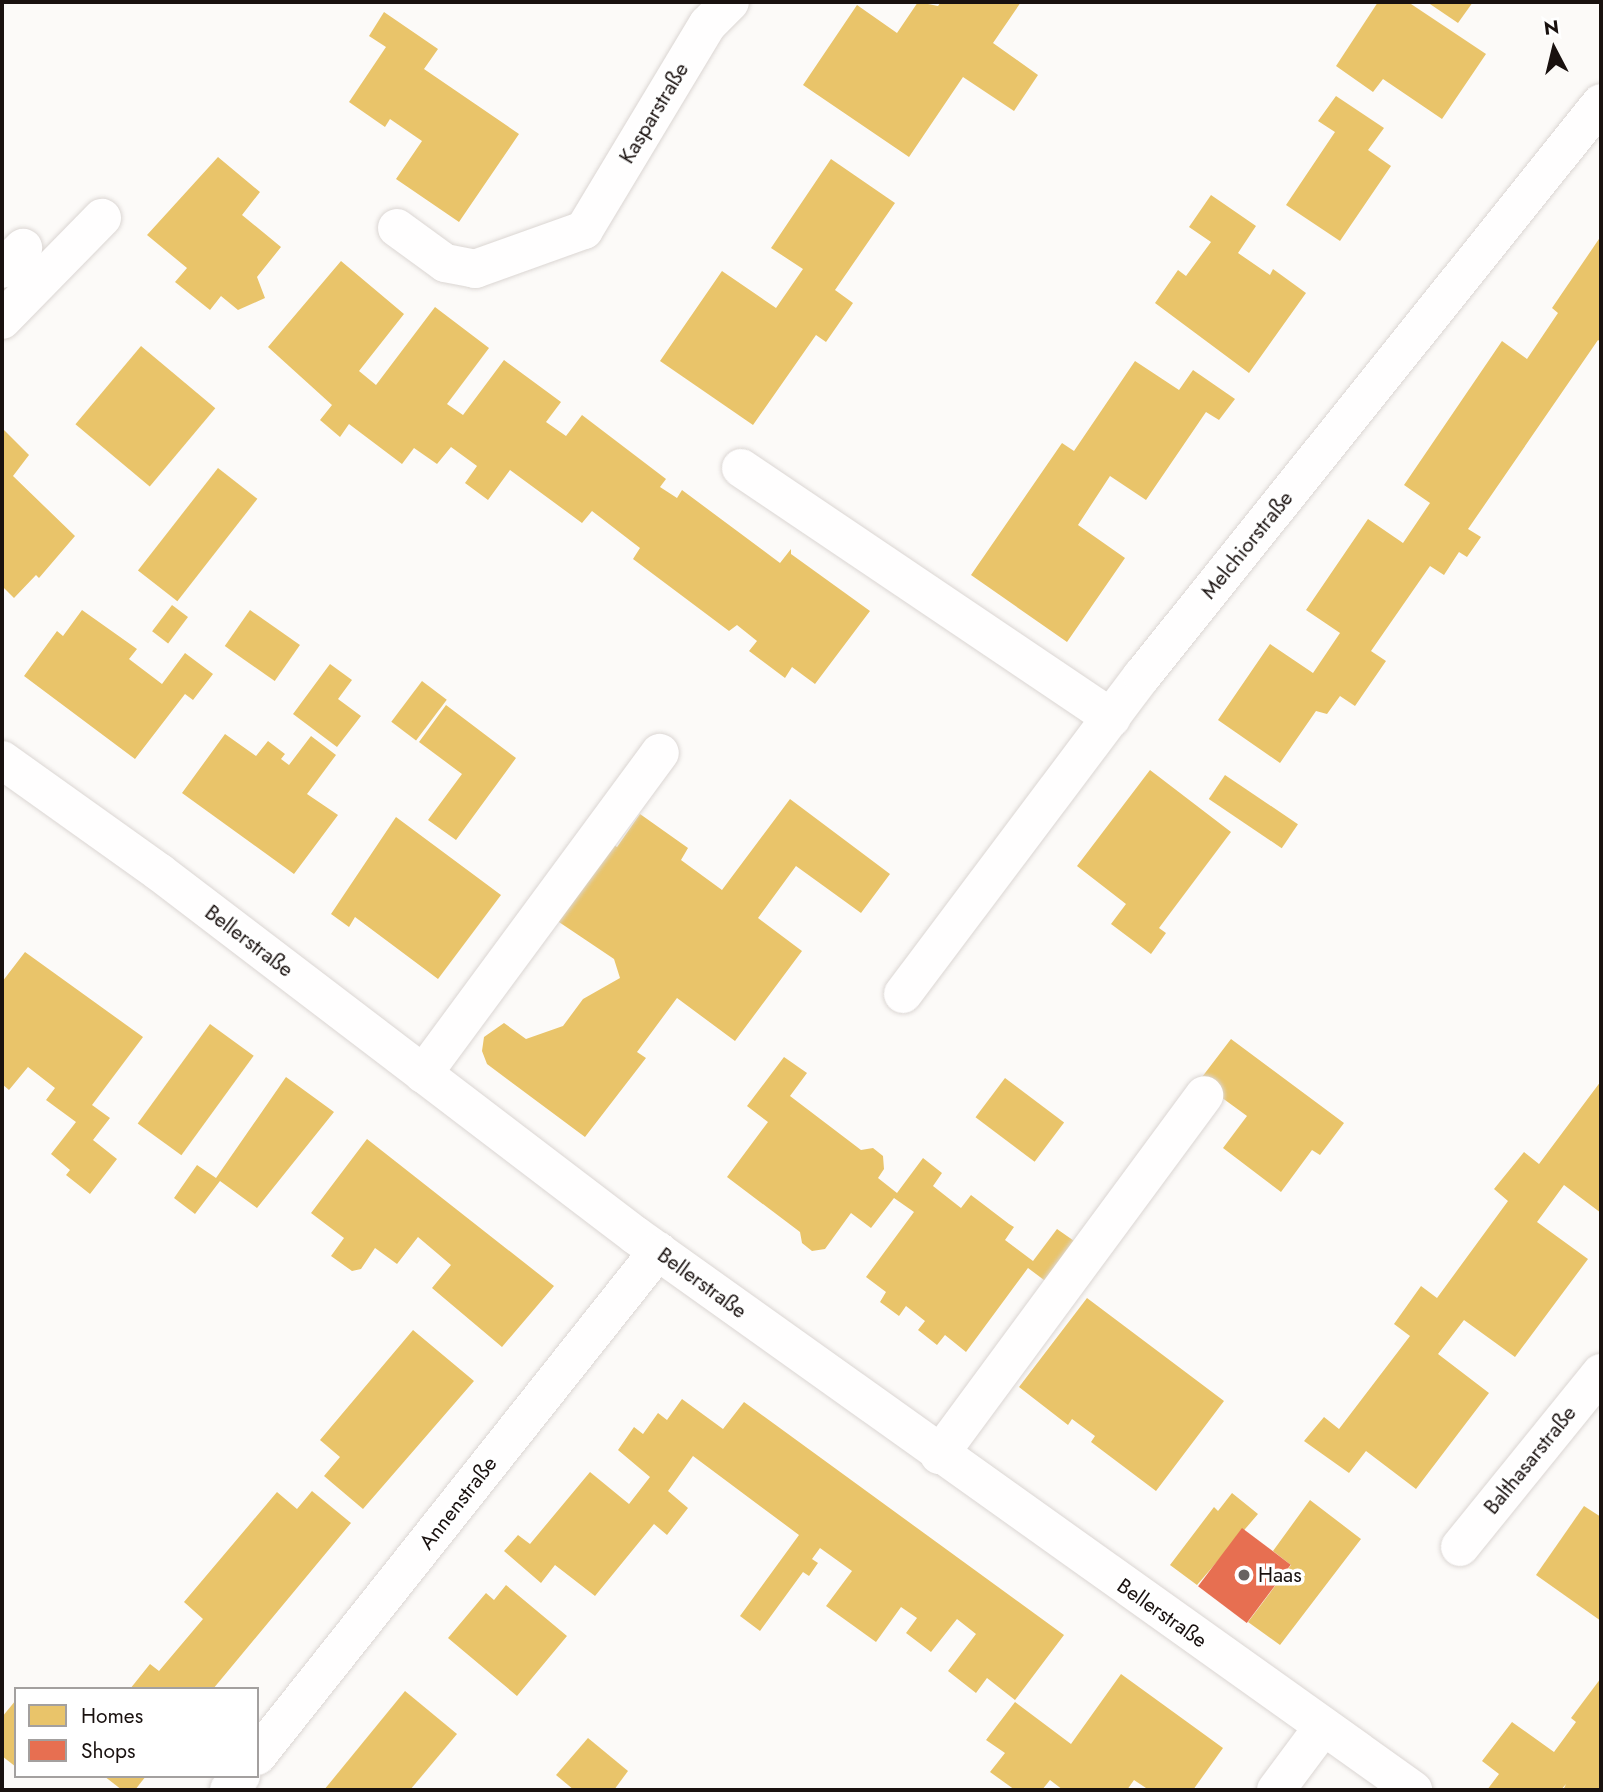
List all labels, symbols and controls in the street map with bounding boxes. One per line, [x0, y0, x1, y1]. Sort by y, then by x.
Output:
text: N [1542, 13, 1561, 42]
north arrow [1519, 14, 1589, 84]
street label: Kasparstraße [614, 58, 694, 168]
street label: Melchiorstraße [1196, 486, 1298, 604]
street label: Bellerstraße [200, 900, 298, 982]
street label: Bellerstraße [653, 1242, 751, 1324]
street label: Balthasarstraße [1479, 1401, 1581, 1519]
street label: Annenstraße [414, 1451, 502, 1555]
place label: Haas [1258, 1562, 1302, 1588]
marker: Haas [1236, 1567, 1252, 1583]
street label: Bellerstraße [1112, 1573, 1212, 1653]
legend [14, 1687, 259, 1778]
text: Homes [81, 1701, 143, 1731]
text: Shops [81, 1736, 135, 1766]

